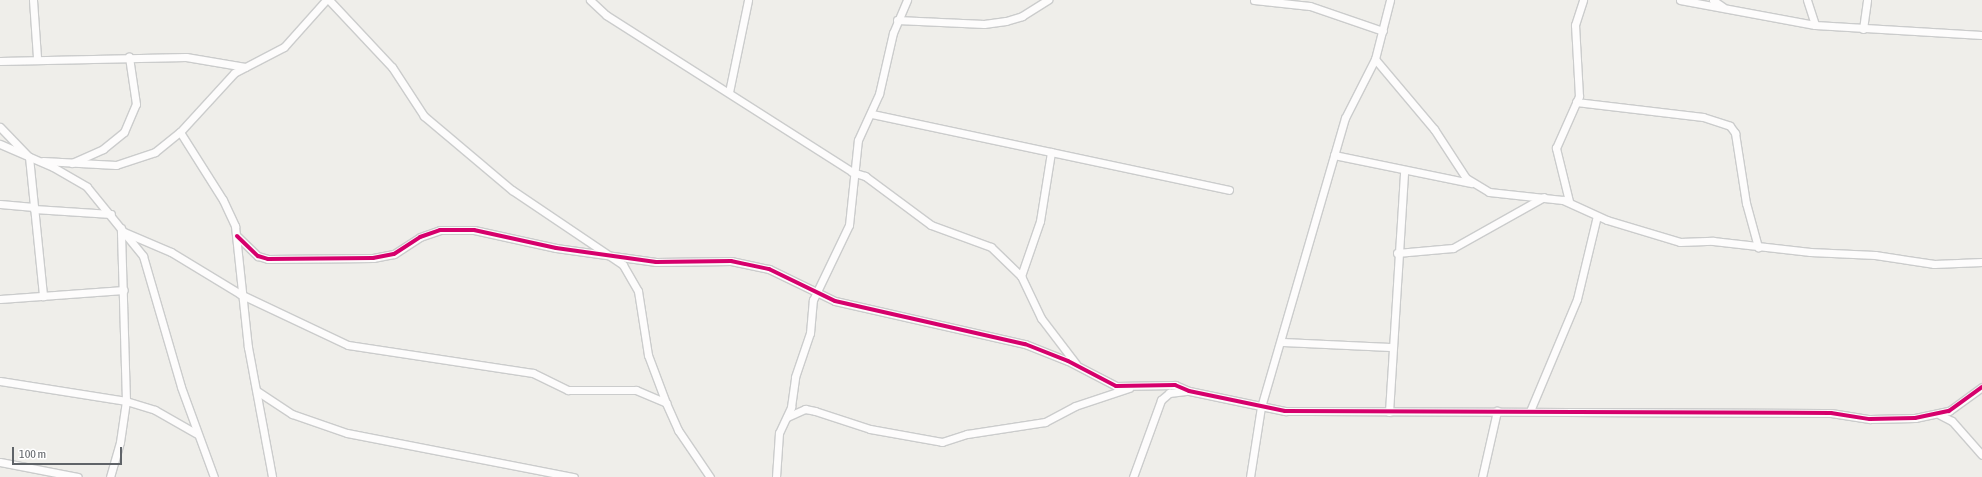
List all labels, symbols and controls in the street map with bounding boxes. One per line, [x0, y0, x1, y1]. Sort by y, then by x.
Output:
scale bar [14, 439, 124, 465]
text: 100 m [19, 447, 46, 461]

